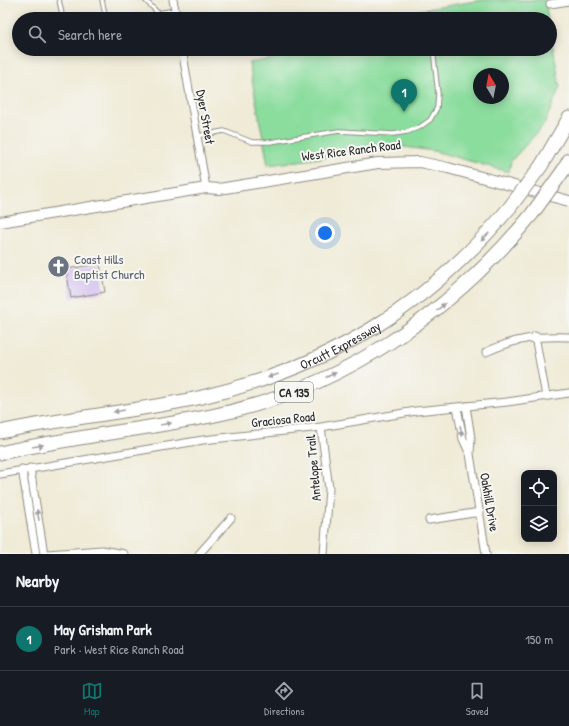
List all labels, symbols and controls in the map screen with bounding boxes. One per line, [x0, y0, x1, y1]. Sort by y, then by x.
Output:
search box [12, 12, 557, 56]
icon: search [26, 23, 48, 45]
text: Search here [58, 24, 122, 45]
north arrow [473, 68, 509, 104]
pin: 1 [391, 79, 417, 112]
street label: Dyer Street [192, 88, 220, 146]
street label: West Rice Ranch Road [301, 135, 401, 165]
your location [315, 223, 335, 243]
one-way arrow [480, 232, 490, 242]
place label: Coast Hills Baptist Church [74, 250, 145, 283]
church icon: Coast Hills Baptist Church [46, 253, 72, 279]
one-way arrow [435, 302, 446, 311]
street label: Orcutt Expressway [297, 316, 384, 373]
one-way arrow [325, 372, 336, 378]
one-way arrow [267, 373, 279, 379]
road number: CA 135 [275, 382, 313, 402]
street label: Graciosa Road [250, 407, 316, 431]
one-way arrow [113, 408, 126, 414]
one-way arrow [160, 421, 173, 427]
one-way arrow [458, 425, 464, 438]
street label: Antelope Trail [301, 433, 325, 502]
one-way arrow [32, 443, 44, 449]
map controls [521, 470, 557, 542]
button: locate [521, 470, 557, 506]
street label: Oakhill Drive [476, 471, 504, 533]
button: layers [521, 506, 557, 542]
one-way arrow [35, 509, 41, 522]
text: Nearby [16, 569, 59, 592]
text: May Grisham Park [54, 619, 152, 640]
text: 1 [27, 630, 31, 648]
text: 150 m [525, 630, 553, 648]
text: Park · West Rice Ranch Road [54, 640, 184, 658]
tab: Map [81, 680, 103, 718]
tab: Directions [264, 680, 305, 718]
tab: Saved [466, 680, 488, 718]

